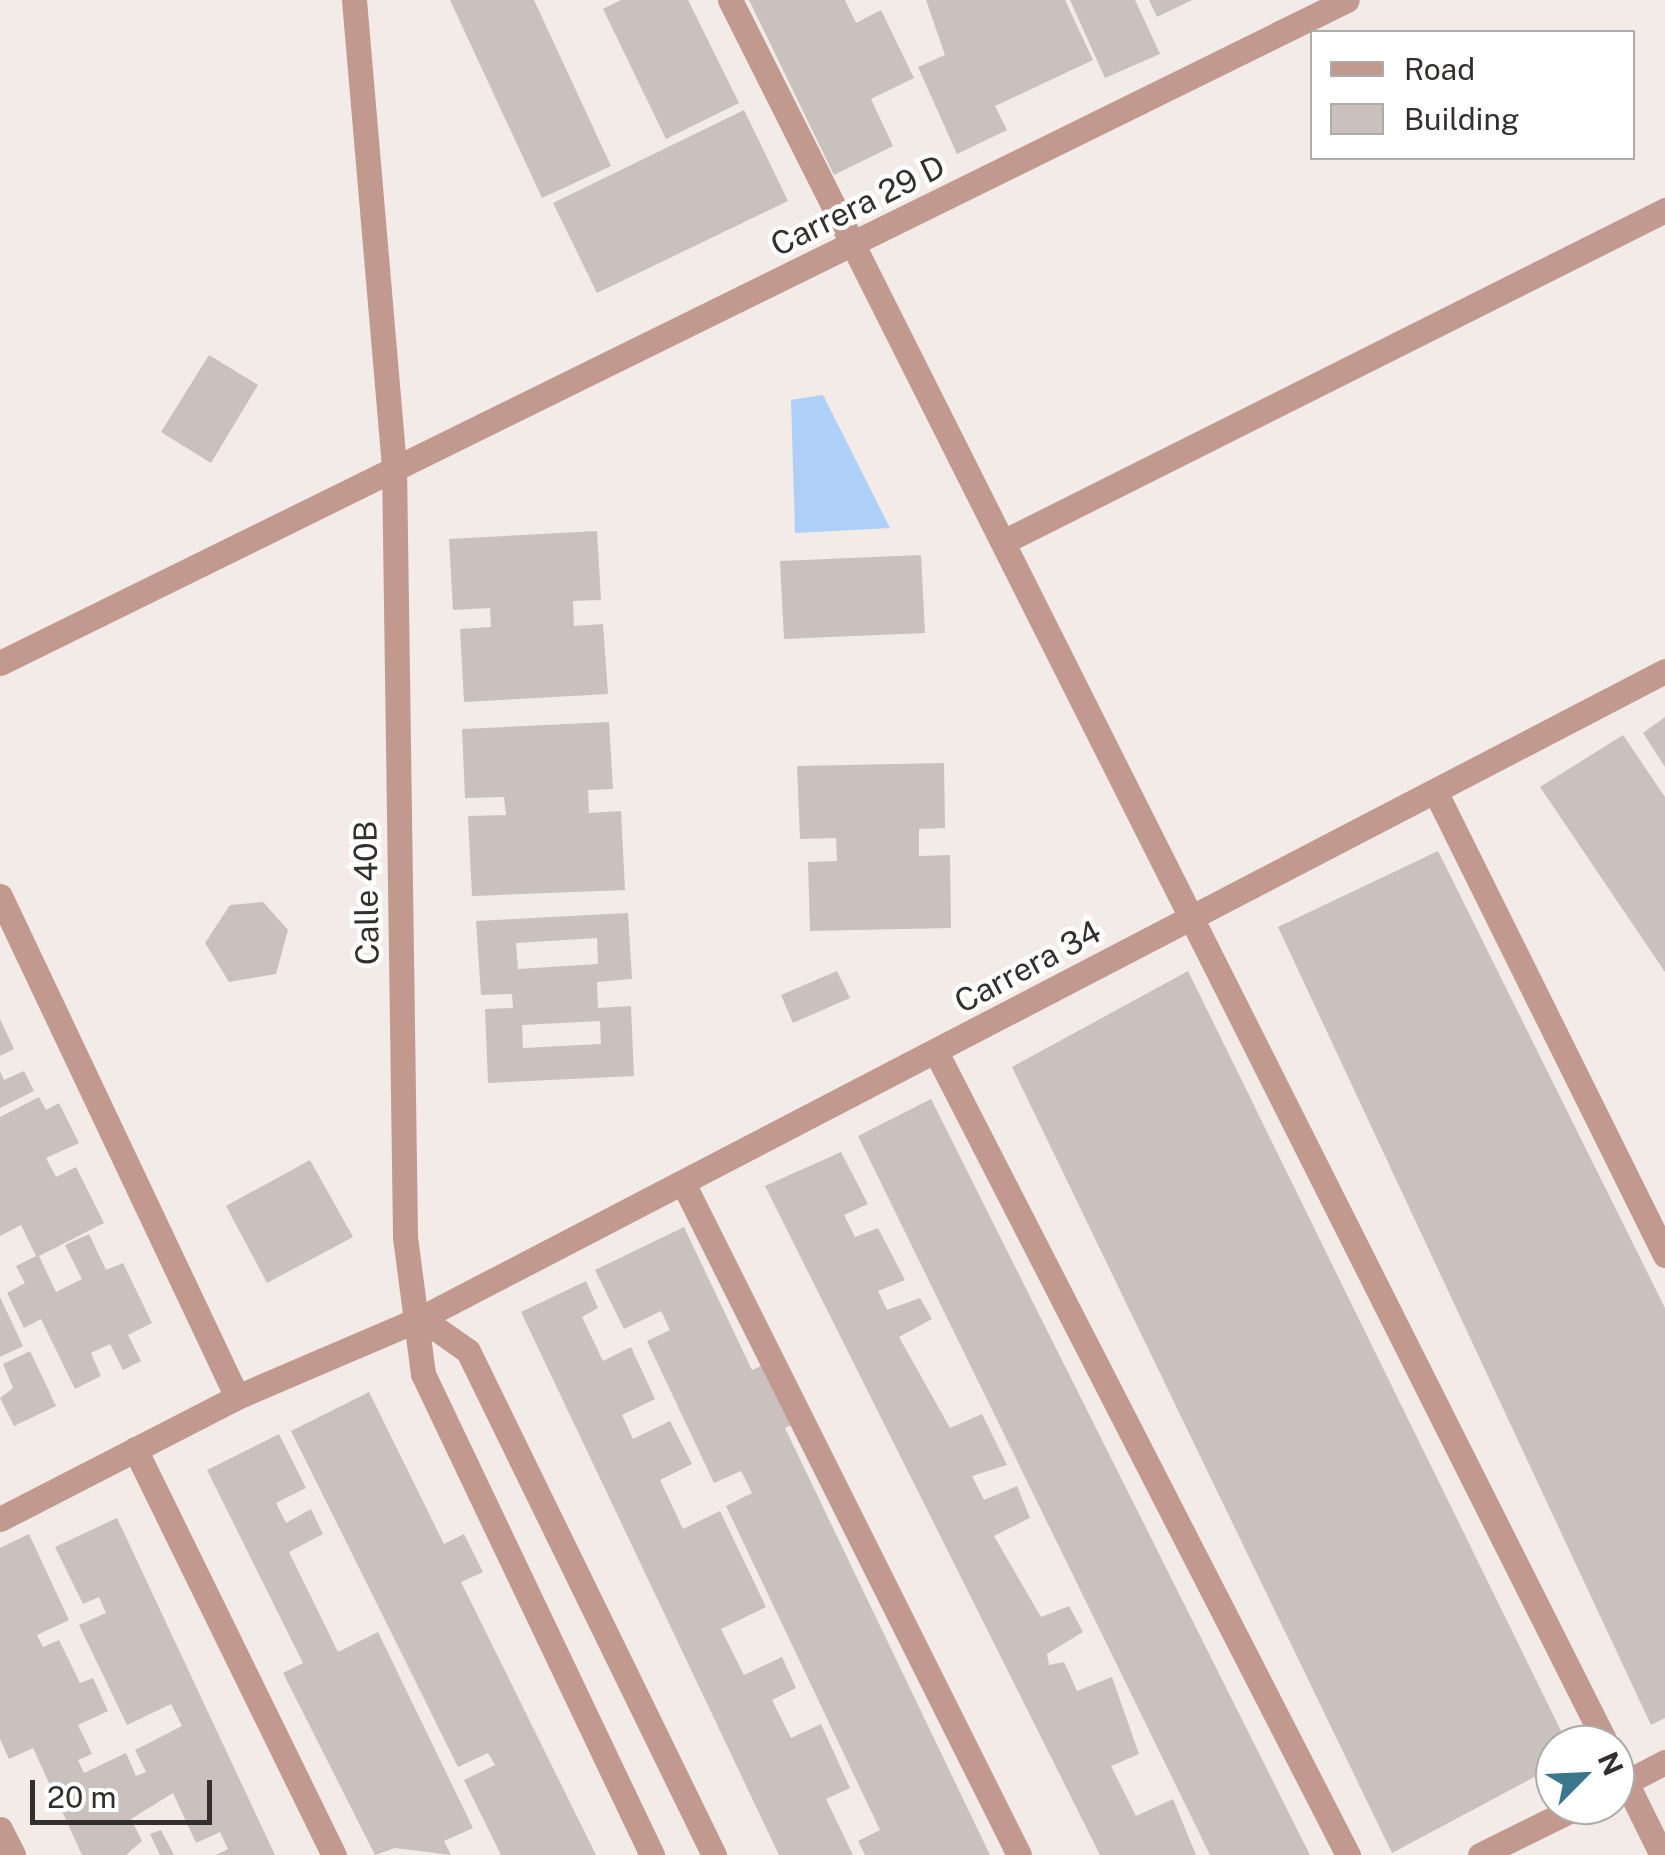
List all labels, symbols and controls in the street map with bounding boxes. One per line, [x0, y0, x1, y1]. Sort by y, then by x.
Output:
legend [1310, 30, 1635, 160]
text: Road [1404, 51, 1475, 87]
text: Building [1404, 101, 1519, 137]
street label: Carrera 29 D [765, 147, 951, 265]
street label: Calle 40B [347, 820, 387, 966]
street label: Carrera 34 [948, 912, 1108, 1022]
north arrow [1535, 1725, 1635, 1825]
text: N [1592, 1747, 1631, 1780]
scale bar [35, 1760, 218, 1822]
text: 20 m [47, 1779, 116, 1815]

